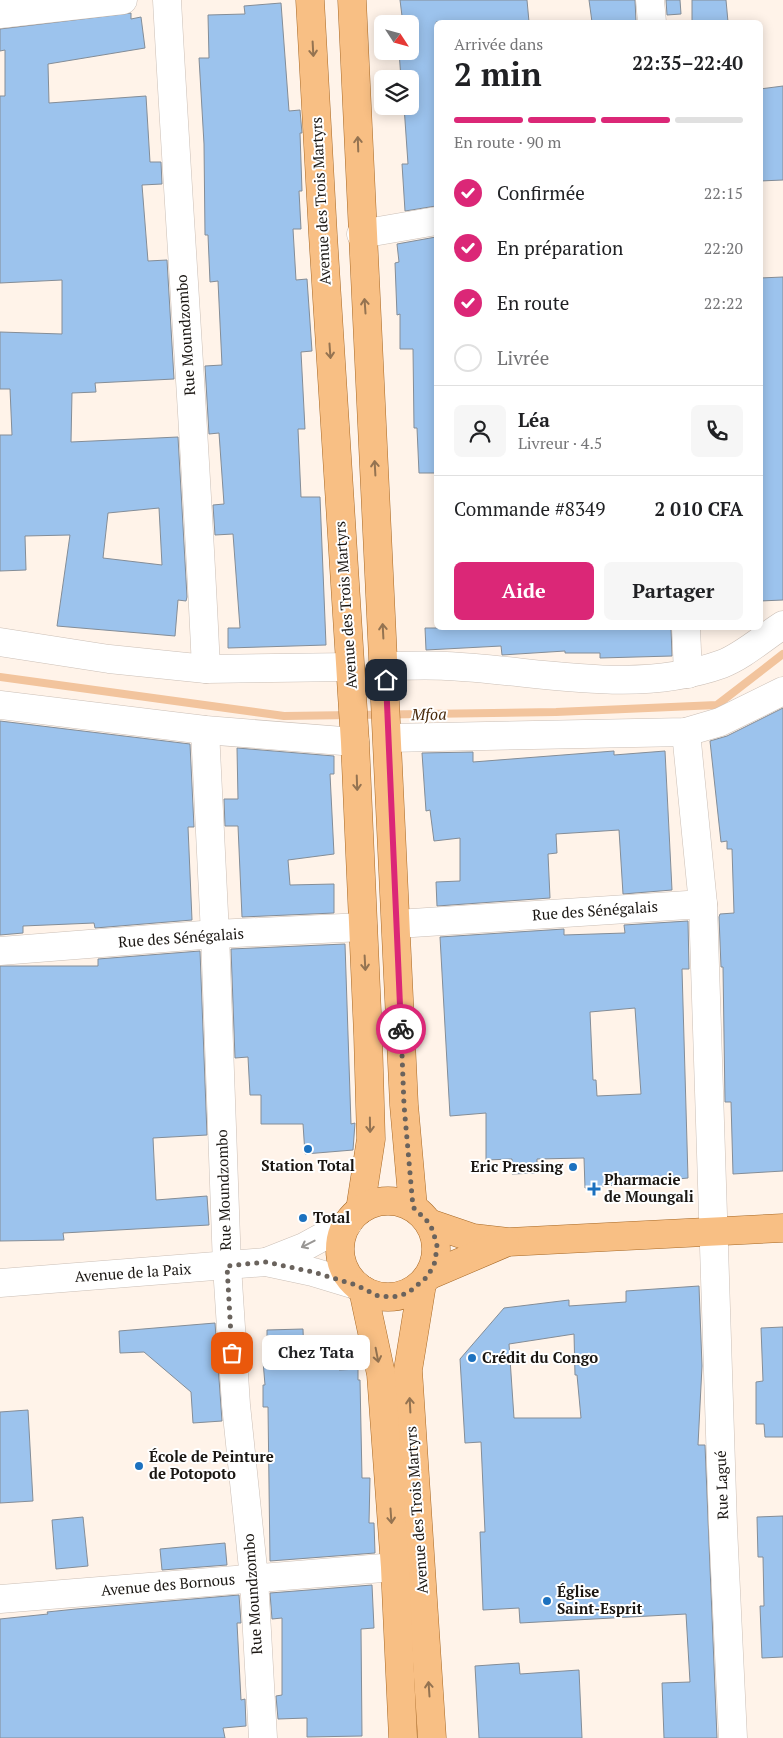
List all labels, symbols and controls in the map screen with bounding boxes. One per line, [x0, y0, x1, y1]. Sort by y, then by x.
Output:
north arrow [374, 15, 419, 60]
map controls [374, 15, 419, 115]
text: Arrivée dans [454, 33, 543, 55]
one-way arrow [309, 40, 318, 56]
text: 22:35–22:40 [632, 50, 743, 75]
text: 2 min [454, 53, 542, 95]
button: layers [374, 70, 419, 115]
street label: Avenue des Trois Martyrs [306, 117, 334, 285]
text: En route · 90 m [454, 131, 561, 153]
one-way arrow [353, 136, 362, 152]
icon: check [454, 179, 482, 207]
text: Confirmée [497, 180, 585, 205]
text: 22:15 [704, 182, 743, 204]
icon: check [454, 234, 482, 262]
text: En préparation [497, 235, 623, 260]
text: 22:20 [704, 237, 743, 259]
street label: Rue Moundzombo [171, 274, 199, 396]
icon: check [454, 289, 482, 317]
text: En route [497, 290, 569, 315]
text: 22:22 [704, 292, 743, 314]
one-way arrow [361, 299, 370, 315]
one-way arrow [326, 342, 335, 358]
text: Livrée [497, 345, 549, 370]
button: person [454, 405, 506, 457]
button: phone [691, 405, 743, 457]
text: Léa [518, 407, 550, 432]
text: Livreur · 4.5 [518, 432, 602, 454]
one-way arrow [370, 461, 380, 477]
text: Commande #8349 [454, 496, 605, 521]
text: 2 010 CFA [654, 496, 743, 521]
street label: Avenue des Trois Martyrs [329, 521, 361, 690]
button: Aide [454, 562, 594, 620]
button: Partager [604, 562, 743, 620]
one-way arrow [378, 623, 388, 640]
pin [365, 659, 407, 701]
icon: home [372, 666, 400, 694]
water label: Mfoa [410, 703, 447, 725]
one-way arrow [352, 774, 362, 791]
street label: Rue des Sénégalais [531, 896, 658, 924]
street label: Rue des Sénégalais [117, 923, 244, 951]
one-way arrow [360, 954, 369, 970]
courier [376, 1004, 426, 1054]
icon: bike [387, 1015, 415, 1043]
one-way arrow [365, 1116, 375, 1133]
street label: Rue Moundzombo [211, 1129, 235, 1251]
marker: Station Total [302, 1143, 314, 1155]
place label: Station Total [261, 1155, 355, 1175]
place label: Eric Pressing [470, 1156, 564, 1176]
marker: Eric Pressing [567, 1161, 579, 1173]
place label: Pharmacie de Moungali [604, 1169, 694, 1206]
marker: Pharmacie de Moungali [588, 1183, 600, 1195]
place label: Total [313, 1207, 350, 1227]
marker: Total [297, 1212, 309, 1224]
one-way arrow [301, 1240, 316, 1249]
street label: Avenue de la Paix [74, 1258, 192, 1286]
pin [211, 1332, 253, 1374]
callout: Chez Tata [262, 1336, 370, 1370]
icon: bag [218, 1339, 246, 1367]
text: Chez Tata [278, 1341, 354, 1363]
one-way arrow [373, 1346, 382, 1362]
place label: Crédit du Congo [482, 1347, 598, 1367]
marker: Crédit du Congo [466, 1352, 478, 1364]
one-way arrow [406, 1397, 415, 1413]
street label: Avenue des Trois Martyrs [400, 1426, 432, 1595]
place label: École de Peinture de Potopoto [149, 1446, 274, 1483]
street label: Rue Lagué [710, 1450, 732, 1520]
marker: École de Peinture de Potopoto [133, 1460, 145, 1472]
one-way arrow [387, 1508, 396, 1524]
street label: Rue Moundzombo [238, 1533, 266, 1655]
street label: Avenue des Bornous [100, 1568, 236, 1600]
place label: Église Saint-Esprit [557, 1581, 642, 1618]
marker: Église Saint-Esprit [541, 1595, 553, 1607]
one-way arrow [424, 1682, 433, 1698]

